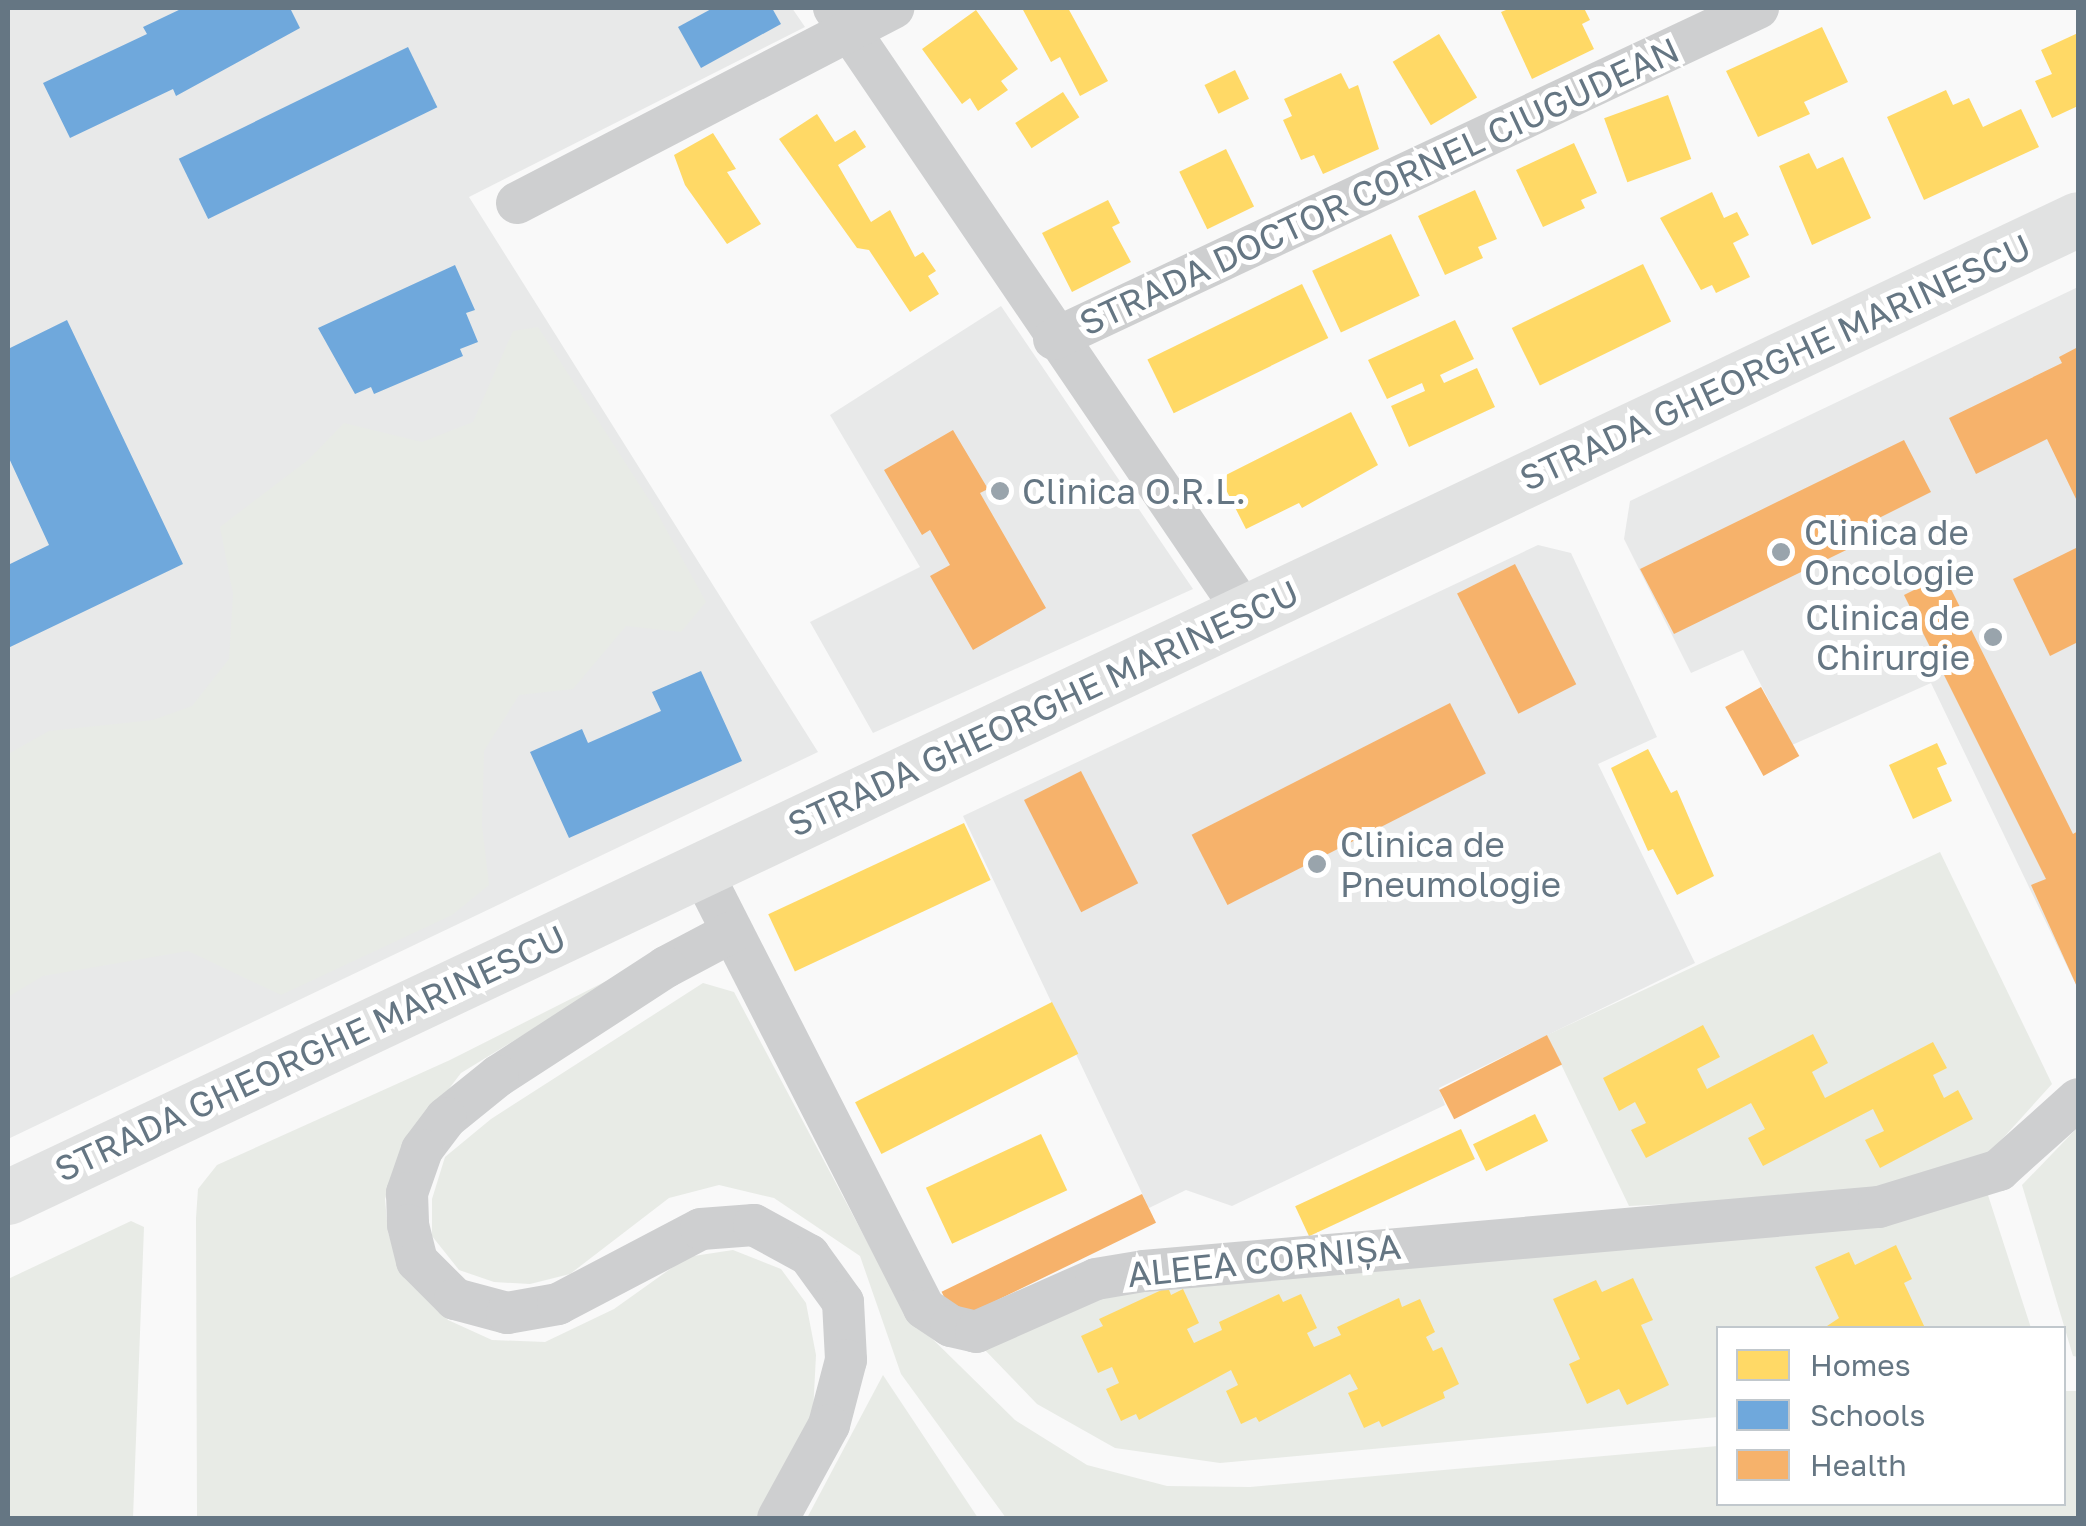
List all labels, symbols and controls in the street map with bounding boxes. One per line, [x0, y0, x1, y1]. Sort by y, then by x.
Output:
street label: STRADA DOCTOR CORNEL CIUGUDEAN [1073, 28, 1685, 344]
street label: STRADA GHEORGHE MARINESCU [1513, 225, 2037, 499]
place label: Clinica O.R.L. [1022, 470, 1246, 512]
marker: Clinica O.R.L. [987, 478, 1013, 504]
place label: Clinica de Oncologie [1804, 511, 1975, 593]
marker: Clinica de Oncologie [1768, 539, 1794, 565]
street label: STRADA GHEORGHE MARINESCU [781, 571, 1305, 845]
place label: Clinica de Chirurgie [1805, 596, 1970, 678]
marker: Clinica de Chirurgie [1980, 624, 2006, 650]
place label: Clinica de Pneumologie [1340, 823, 1561, 905]
marker: Clinica de Pneumologie [1304, 851, 1330, 877]
street label: STRADA GHEORGHE MARINESCU [48, 916, 572, 1190]
street label: ALEEA CORNIȘA [1125, 1225, 1403, 1295]
legend [1716, 1326, 2066, 1506]
text: Homes [1810, 1347, 1911, 1383]
text: Schools [1810, 1397, 1926, 1433]
text: Health [1810, 1447, 1907, 1483]

